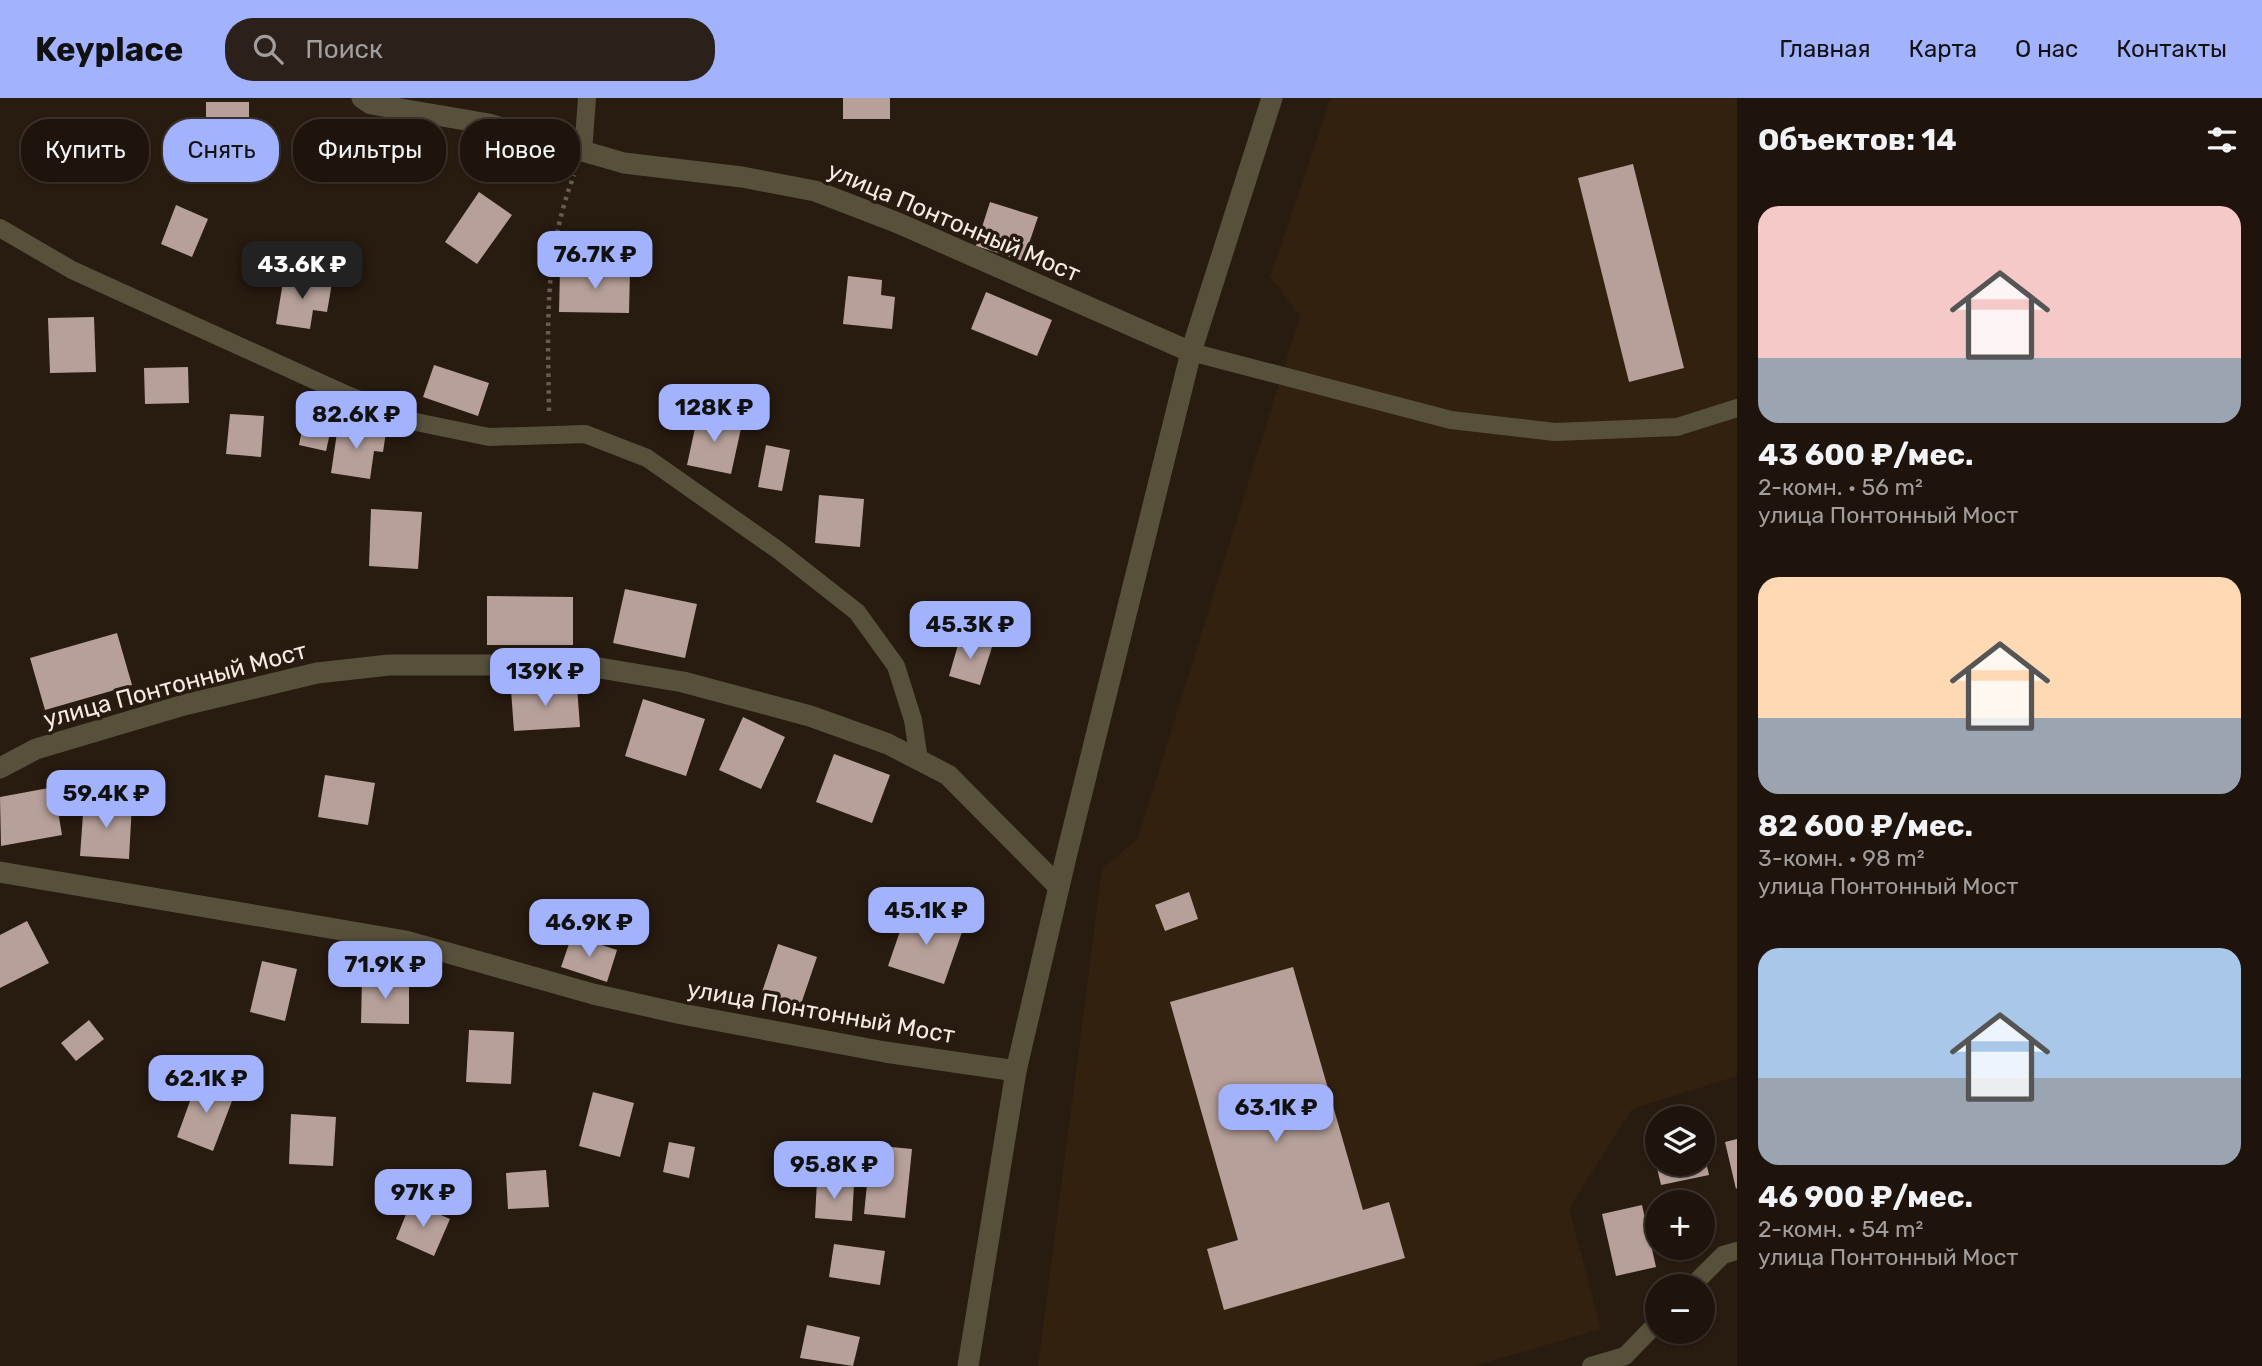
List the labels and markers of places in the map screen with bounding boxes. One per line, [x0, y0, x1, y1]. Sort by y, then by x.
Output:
pin: 76.7K ₽ [530, 232, 660, 291]
pin: 43.6K ₽ [237, 242, 367, 301]
pin: 128K ₽ [657, 384, 771, 444]
pin: 82.6K ₽ [291, 392, 421, 451]
pin: 45.3K ₽ [905, 602, 1035, 661]
pin: 139K ₽ [488, 648, 602, 708]
pin: 59.4K ₽ [41, 770, 171, 830]
pin: 45.1K ₽ [861, 888, 991, 947]
pin: 46.9K ₽ [524, 900, 654, 959]
pin: 71.9K ₽ [320, 942, 450, 1001]
pin: 62.1K ₽ [141, 1056, 271, 1115]
pin: 63.1K ₽ [1211, 1084, 1341, 1144]
pin: 95.8K ₽ [769, 1142, 899, 1201]
pin: 97K ₽ [374, 1170, 472, 1229]

